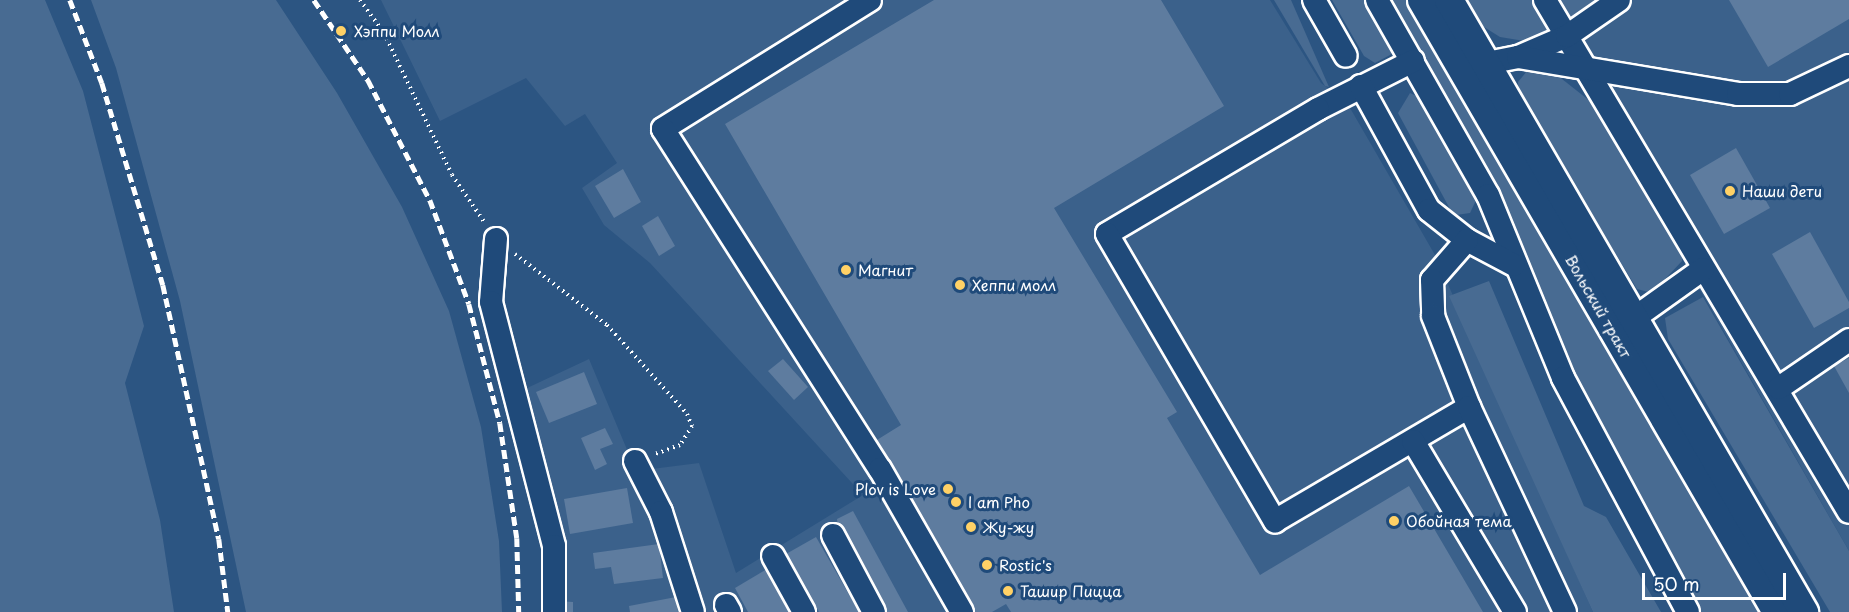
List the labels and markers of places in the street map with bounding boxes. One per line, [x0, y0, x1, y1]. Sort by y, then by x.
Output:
marker: Хэппи Молл [332, 22, 350, 40]
place label: Хэппи Молл [354, 22, 441, 40]
place label: Наши дети [1742, 182, 1822, 200]
marker: Наши дети [1723, 184, 1737, 198]
place label: Магнит [858, 261, 913, 279]
marker: Магнит [839, 263, 853, 277]
place label: Хеппи молл [972, 276, 1057, 294]
marker: Хеппи молл [953, 278, 967, 292]
place label: Plov is Love [854, 480, 936, 498]
marker: Plov is Love [941, 482, 955, 496]
place label: I am Pho [968, 493, 1031, 511]
marker: I am Pho [949, 495, 963, 509]
place label: Обойная тема [1406, 512, 1512, 530]
marker: Обойная тема [1387, 514, 1401, 528]
place label: Жу-жу [983, 518, 1034, 536]
marker: Жу-жу [964, 520, 978, 534]
place label: Rostic's [999, 556, 1052, 574]
marker: Rostic's [980, 558, 994, 572]
place label: Ташир Пицца [1020, 582, 1122, 600]
marker: Ташир Пицца [1001, 584, 1015, 598]

